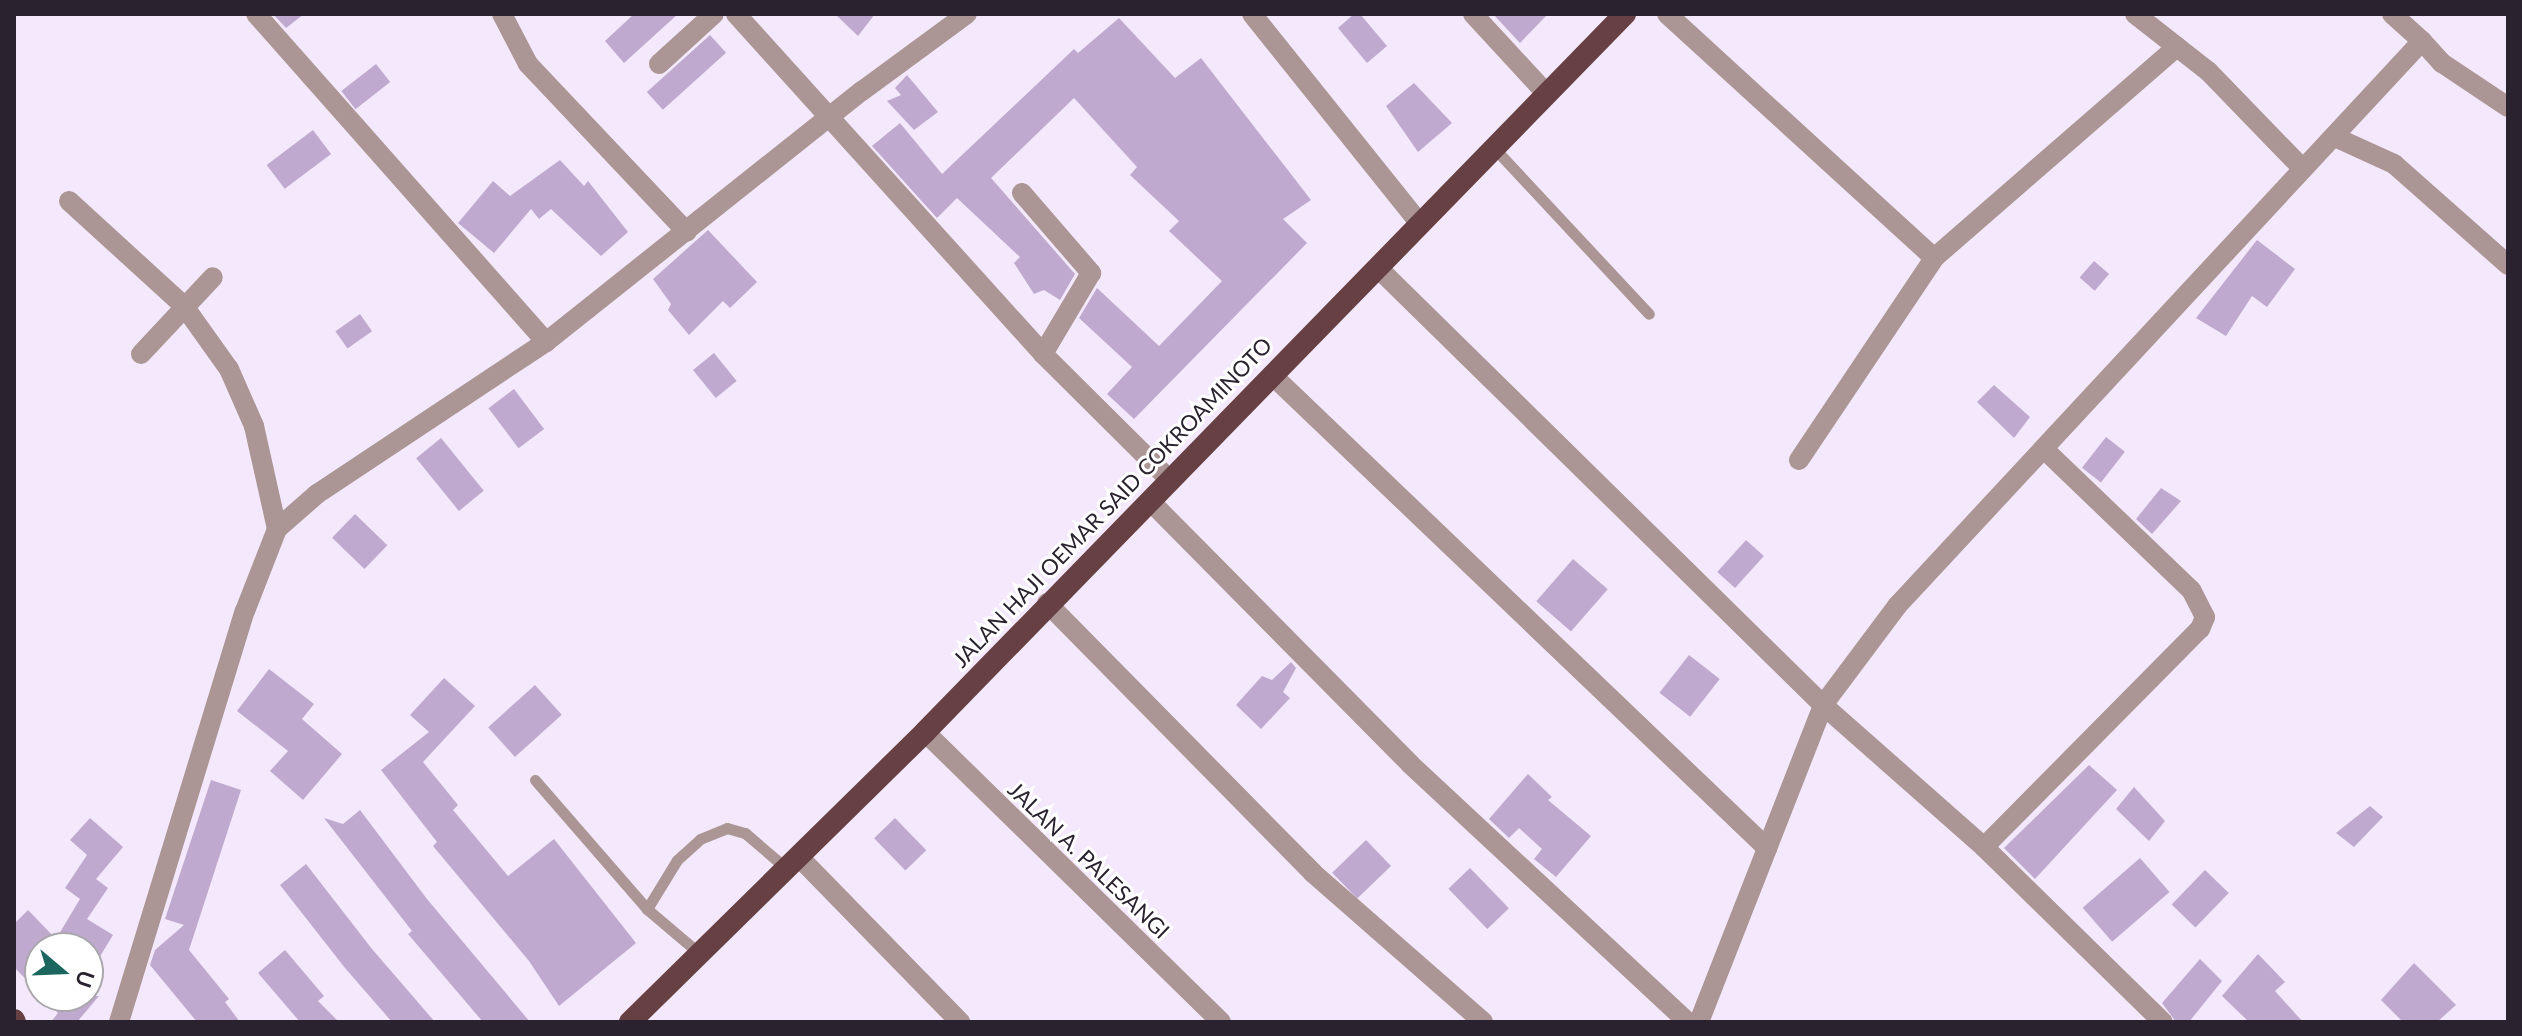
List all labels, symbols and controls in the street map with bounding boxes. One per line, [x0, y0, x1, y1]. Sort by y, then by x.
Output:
street label: JALAN HAJI OEMAR SAID COKROAMINOTO [947, 332, 1277, 672]
street label: JALAN A. PALESANGI [1003, 776, 1175, 944]
north arrow [24, 932, 104, 1012]
text: U [70, 967, 101, 991]

